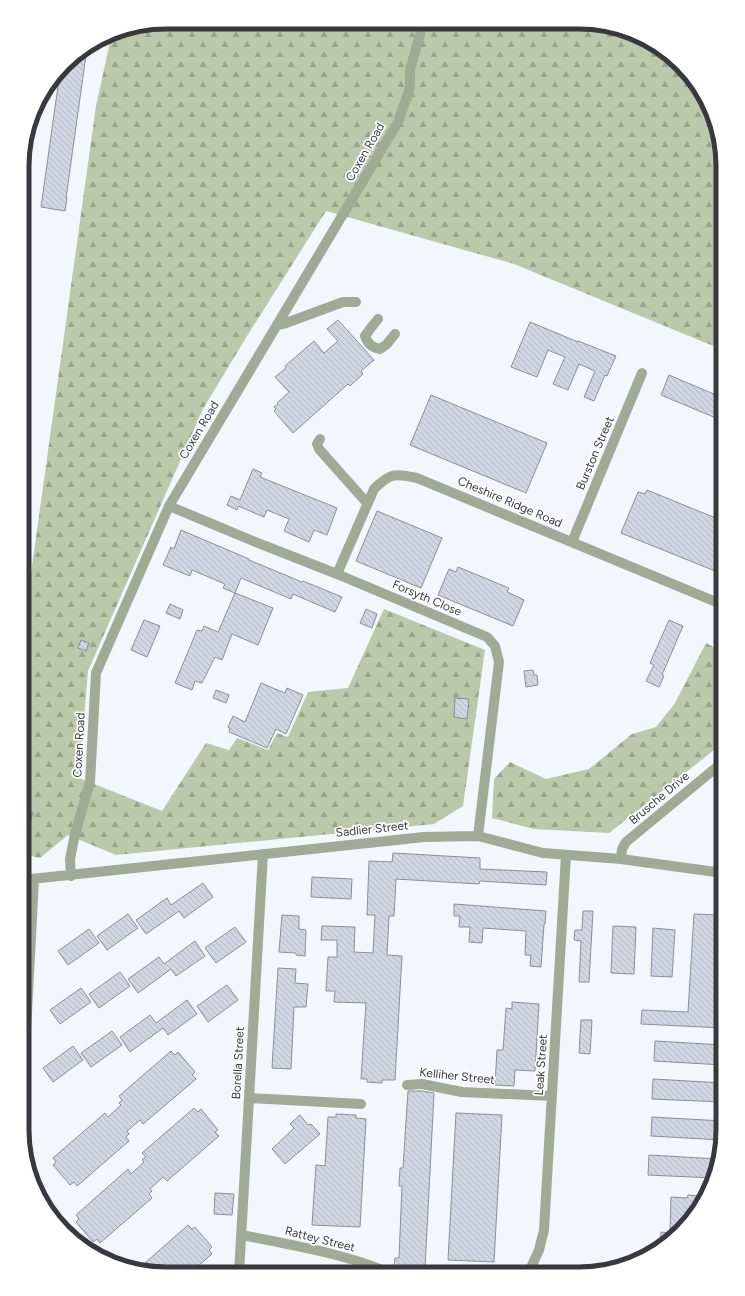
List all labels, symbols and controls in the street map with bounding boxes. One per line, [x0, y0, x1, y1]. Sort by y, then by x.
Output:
street label: Coxen Road [343, 120, 387, 184]
street label: Coxen Road [176, 399, 222, 461]
street label: Burston Street [573, 414, 617, 492]
street label: Cheshire Ridge Road [456, 474, 564, 530]
street label: Forsyth Close [390, 577, 464, 619]
street label: Coxen Road [70, 712, 88, 778]
street label: Brusche Drive [626, 769, 692, 827]
street label: Sadlier Street [335, 818, 410, 840]
street label: Borella Street [229, 1026, 247, 1100]
street label: Leak Street [532, 1033, 550, 1096]
street label: Kelliher Street [419, 1065, 496, 1087]
street label: Rattey Street [283, 1224, 357, 1255]

